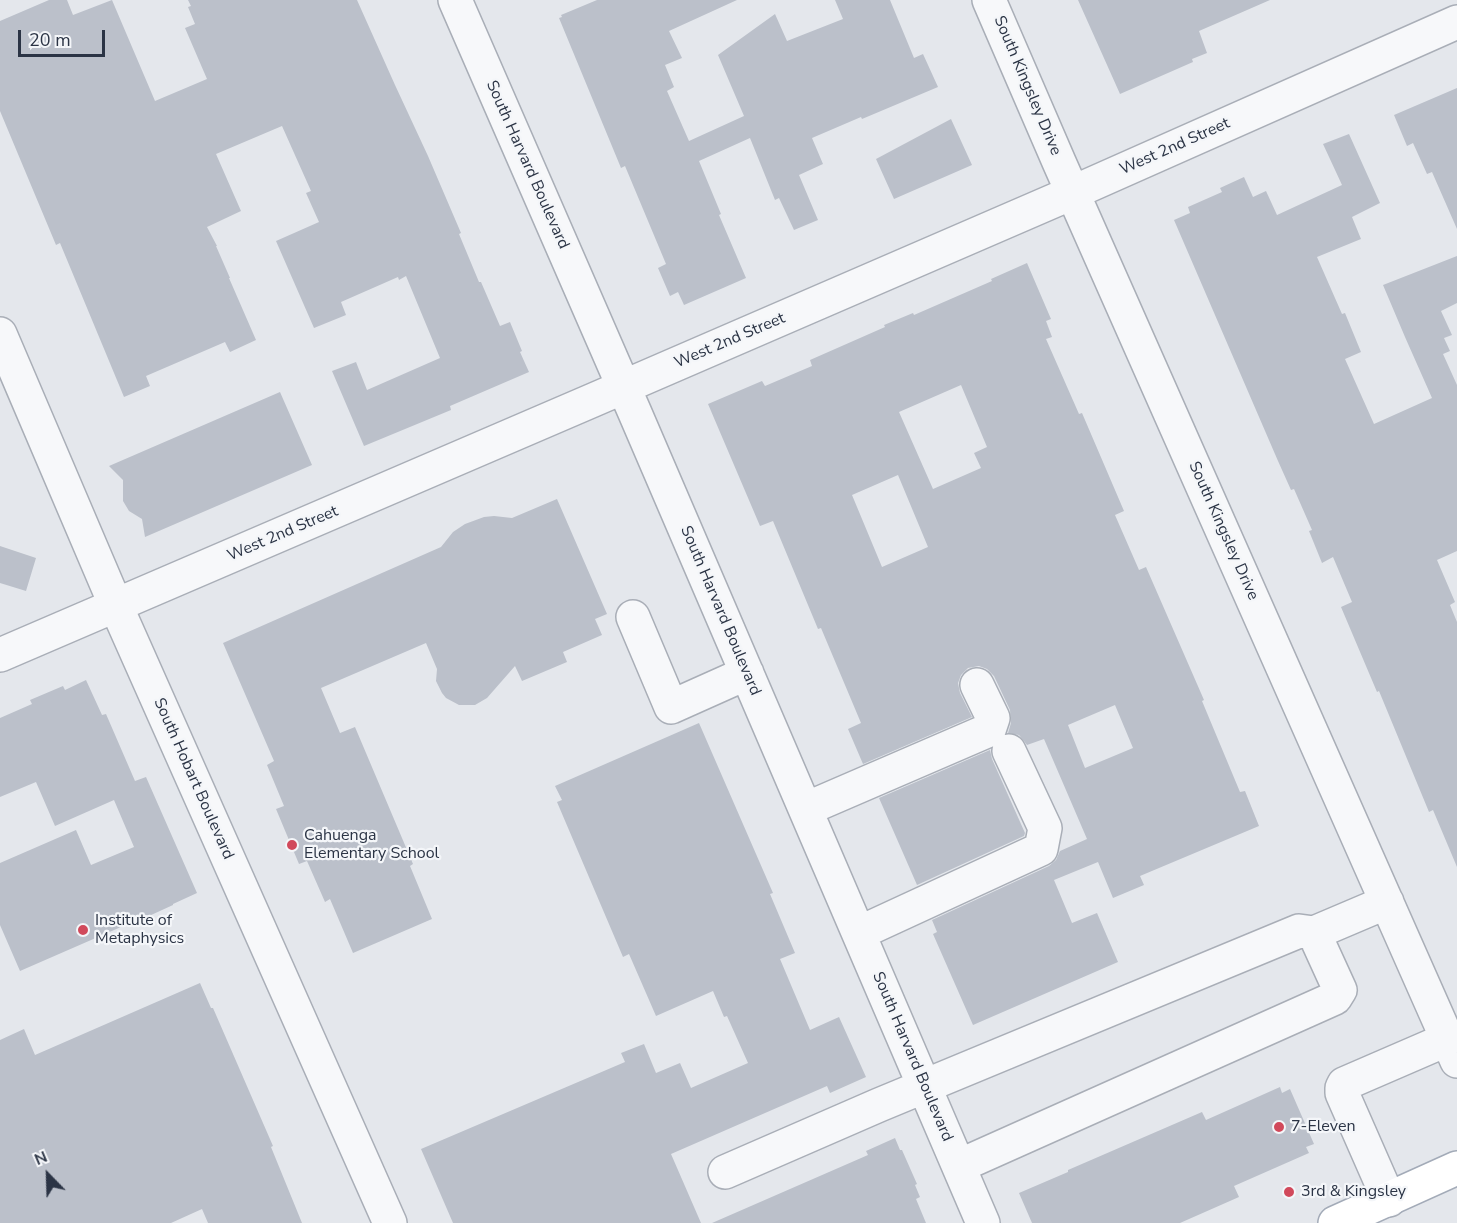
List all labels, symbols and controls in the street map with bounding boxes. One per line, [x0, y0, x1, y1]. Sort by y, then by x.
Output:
street label: South Kingsley Drive [989, 13, 1065, 159]
scale bar [21, 18, 108, 56]
text: 20 m [29, 28, 71, 52]
street label: South Harvard Boulevard [481, 78, 573, 252]
street label: West 2nd Street [1117, 114, 1233, 180]
street label: West 2nd Street [672, 309, 788, 373]
street label: South Kingsley Drive [1184, 459, 1262, 603]
street label: West 2nd Street [225, 502, 341, 566]
street label: South Harvard Boulevard [676, 523, 764, 699]
street label: South Hobart Boulevard [149, 695, 237, 863]
place label: Cahuenga Elementary School [304, 826, 439, 864]
marker: Cahuenga Elementary School [285, 838, 299, 852]
place label: Institute of Metaphysics [95, 911, 184, 949]
marker: Institute of Metaphysics [76, 923, 90, 937]
street label: South Harvard Boulevard [868, 969, 956, 1145]
place label: 7-Eleven [1291, 1117, 1355, 1137]
marker: 7-Eleven [1272, 1120, 1286, 1134]
north arrow [18, 1145, 78, 1205]
text: N [31, 1146, 51, 1171]
place label: 3rd & Kingsley [1301, 1182, 1406, 1202]
marker: 3rd & Kingsley [1282, 1185, 1296, 1199]

